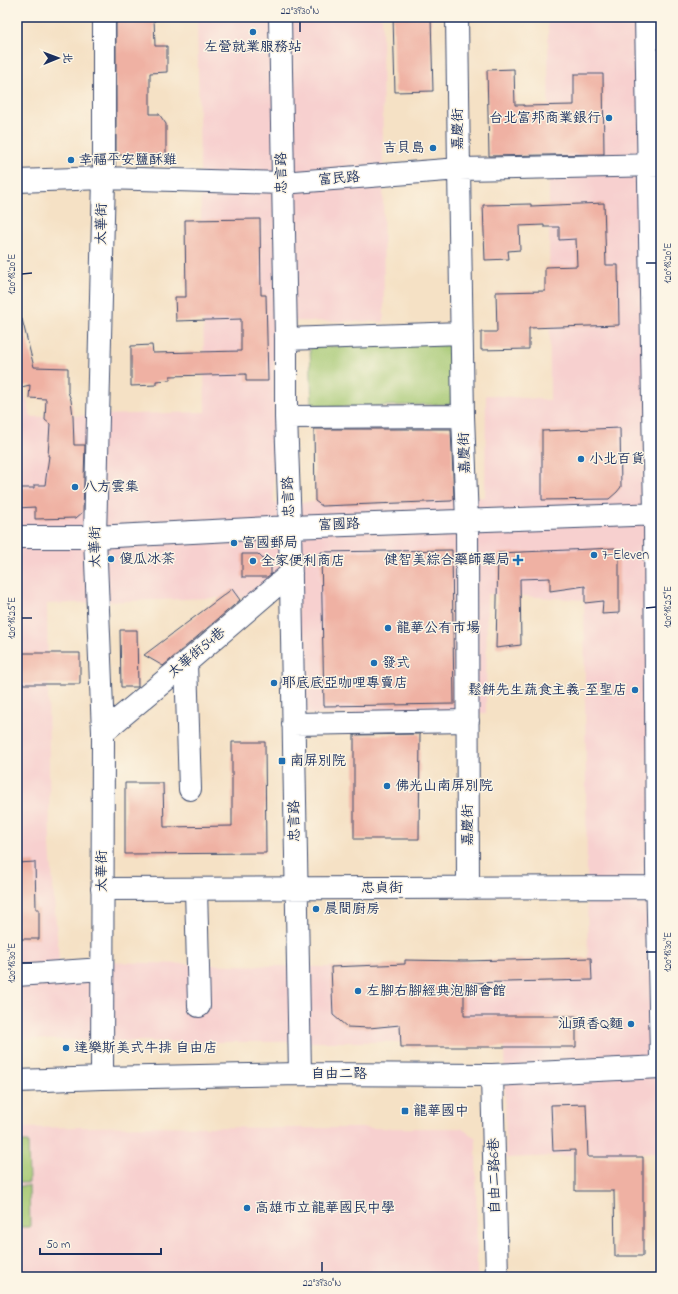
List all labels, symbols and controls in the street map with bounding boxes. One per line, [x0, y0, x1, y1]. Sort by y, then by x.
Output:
text: 22°39'30"N [281, 4, 319, 19]
marker: 左營就業服務站 [248, 27, 258, 37]
place label: 左營就業服務站 [204, 37, 302, 58]
north arrow [38, 38, 78, 78]
text: 北 [59, 52, 75, 63]
street label: 嘉慶街 [448, 108, 469, 150]
place label: 台北富邦商業銀行 [489, 108, 601, 129]
marker: 台北富邦商業銀行 [604, 113, 614, 123]
place label: 吉貝島 [383, 138, 425, 159]
marker: 吉貝島 [428, 143, 438, 153]
place label: 幸福平安鹽酥雞 [79, 150, 177, 171]
street label: 忠言路 [271, 152, 293, 194]
marker: 幸福平安鹽酥雞 [66, 155, 76, 165]
street label: 富民路 [317, 167, 361, 191]
street label: 太華街 [91, 203, 113, 245]
text: 120°18'20"E [661, 243, 676, 283]
text: 120°18'20"E [5, 254, 20, 294]
street label: 嘉慶街 [454, 432, 476, 474]
place label: 小北百貨 [589, 449, 645, 470]
marker: 小北百貨 [576, 454, 586, 464]
street label: 忠言路 [278, 476, 300, 518]
place label: 八方雲集 [83, 477, 139, 498]
marker: 八方雲集 [70, 482, 80, 492]
street label: 富國路 [318, 514, 360, 536]
street label: 太華街 [85, 526, 107, 568]
place label: 富國郵局 [242, 533, 298, 554]
marker: 富國郵局 [229, 538, 239, 548]
place label: 7-Eleven [602, 545, 649, 566]
place label: 傻瓜冰茶 [119, 549, 175, 570]
place label: 健智美綜合藥師藥局 [384, 550, 510, 571]
marker: 7-Eleven [589, 550, 599, 560]
place label: 全家便利商店 [261, 551, 345, 572]
marker: 傻瓜冰茶 [106, 554, 116, 564]
marker: 健智美綜合藥師藥局 [513, 555, 523, 565]
marker: 全家便利商店 [248, 556, 258, 566]
text: 120°18'25"E [661, 586, 676, 628]
text: 120°18'25"E [5, 597, 20, 639]
place label: 龍華公有市場 [396, 618, 480, 639]
street label: 太華街54巷 [164, 622, 231, 683]
marker: 龍華公有市場 [383, 623, 393, 633]
place label: 發式 [382, 653, 410, 674]
marker: 發式 [369, 658, 379, 668]
place label: 耶底底亞咖哩專賣店 [282, 673, 408, 694]
marker: 耶底底亞咖哩專賣店 [269, 678, 279, 688]
place label: 鬆餅先生蔬食主義-至聖店 [468, 680, 627, 701]
marker: 鬆餅先生蔬食主義-至聖店 [630, 685, 640, 695]
place label: 南屏別院 [290, 751, 346, 772]
marker: 南屏別院 [277, 756, 287, 766]
place label: 佛光山南屏別院 [395, 776, 493, 797]
marker: 佛光山南屏別院 [382, 781, 392, 791]
street label: 忠言路 [284, 800, 306, 842]
street label: 嘉慶街 [458, 804, 479, 846]
street label: 太華街 [92, 850, 113, 892]
street label: 忠貞街 [361, 878, 403, 899]
place label: 晨間廚房 [324, 899, 380, 920]
marker: 晨間廚房 [311, 904, 321, 914]
text: 120°18'30"E [661, 932, 676, 972]
text: 120°18'30"E [5, 943, 20, 983]
place label: 左腳右腳經典泡腳會館 [366, 981, 506, 1002]
marker: 左腳右腳經典泡腳會館 [353, 986, 363, 996]
place label: 汕頭香Q麵 [558, 1014, 623, 1035]
marker: 汕頭香Q麵 [626, 1019, 636, 1029]
place label: 達樂斯美式牛排 自由店 [74, 1038, 218, 1059]
marker: 達樂斯美式牛排 自由店 [61, 1043, 71, 1053]
street label: 自由二路 [311, 1064, 367, 1085]
place label: 龍華國中 [413, 1101, 469, 1122]
marker: 龍華國中 [400, 1106, 410, 1116]
street label: 自由二路6巷 [484, 1137, 506, 1214]
place label: 高雄市立龍華國民中學 [255, 1198, 395, 1219]
marker: 高雄市立龍華國民中學 [242, 1203, 252, 1213]
scale bar [40, 1230, 161, 1256]
text: 50 m [46, 1236, 70, 1254]
text: 22°39'30"N [303, 1276, 341, 1291]

